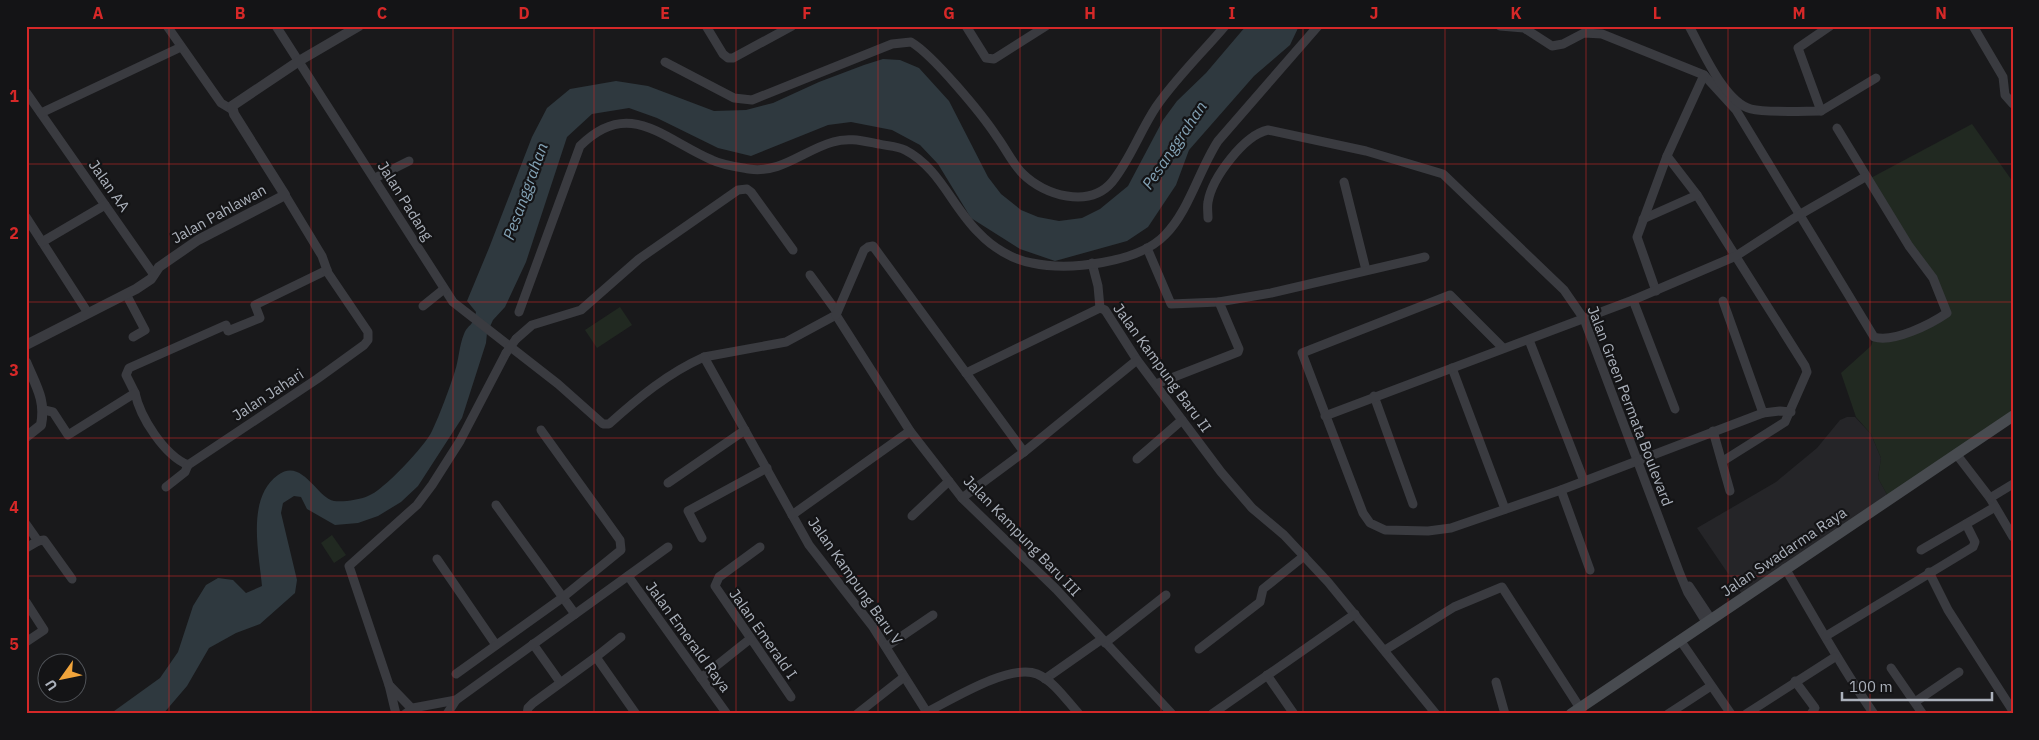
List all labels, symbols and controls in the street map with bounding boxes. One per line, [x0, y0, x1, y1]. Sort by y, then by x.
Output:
text: A [93, 3, 104, 23]
text: B [235, 3, 246, 23]
text: C [377, 3, 387, 23]
text: D [518, 3, 530, 23]
text: E [660, 3, 670, 23]
text: F [802, 3, 812, 23]
text: G [943, 3, 955, 23]
text: H [1084, 3, 1096, 23]
text: I [1229, 3, 1236, 23]
text: J [1370, 3, 1378, 23]
text: K [1510, 3, 1522, 23]
text: L [1653, 3, 1661, 23]
text: M [1792, 3, 1806, 23]
text: N [1935, 3, 1947, 23]
text: 1 [9, 86, 19, 106]
water label: Pesanggrahan [1137, 97, 1211, 193]
water label: Pesanggrahan [498, 140, 552, 242]
street label: Jalan AA [85, 156, 134, 216]
street label: Jalan Padang [374, 158, 437, 244]
street label: Jalan Pahlawan [168, 180, 269, 247]
text: 2 [9, 223, 19, 243]
street label: Jalan Kampung Baru II [1109, 300, 1216, 436]
street label: Jalan Green Permata Boulevard [1583, 303, 1677, 509]
text: 3 [9, 360, 19, 380]
street label: Jalan Jahari [228, 364, 307, 425]
street label: Jalan Kampung Baru III [960, 471, 1085, 600]
text: 4 [9, 497, 19, 517]
street label: Jalan Swadarma Raya [1717, 502, 1850, 601]
street label: Jalan Kampung Baru V [804, 513, 907, 648]
street label: Jalan Emerald Raya [642, 578, 735, 696]
street label: Jalan Emerald I [725, 585, 801, 682]
text: 5 [9, 634, 19, 654]
north arrow [38, 652, 88, 702]
scale bar [1842, 670, 1992, 702]
text: U [41, 676, 61, 694]
text: 100 m [1849, 677, 1893, 696]

